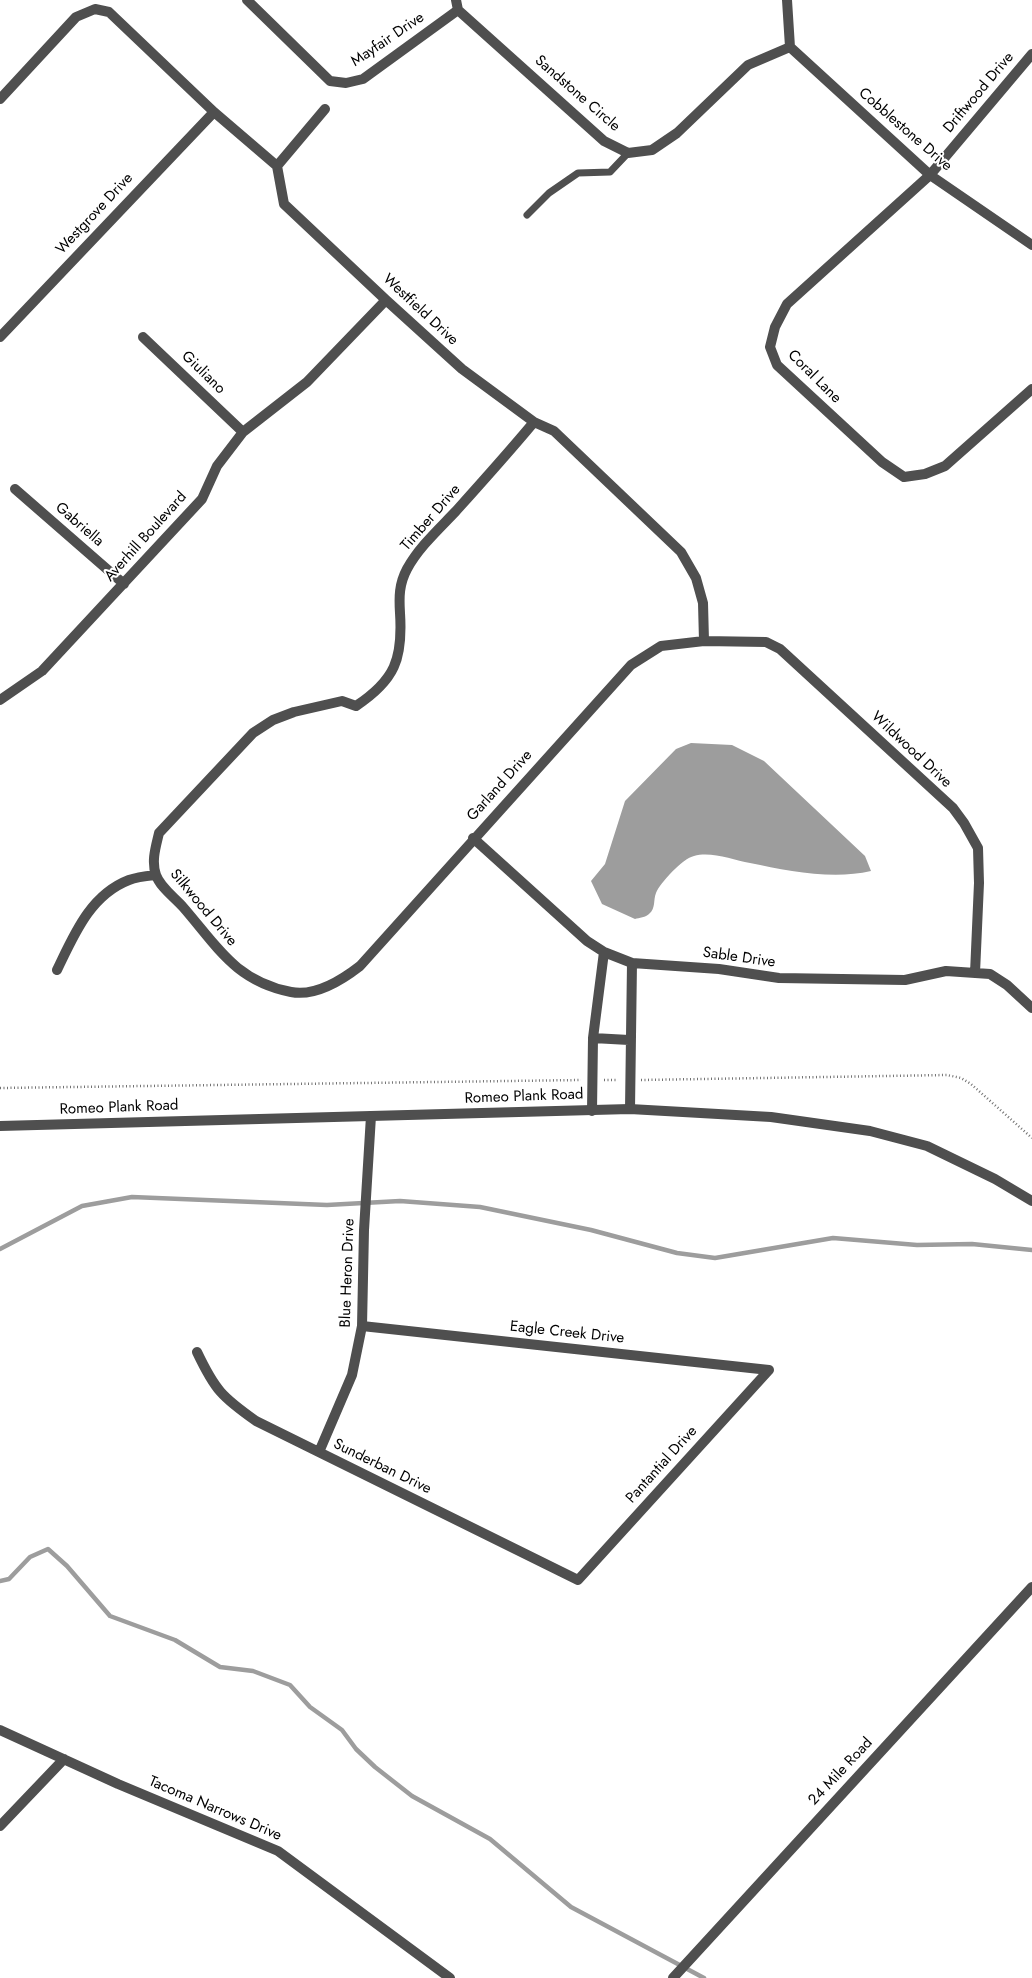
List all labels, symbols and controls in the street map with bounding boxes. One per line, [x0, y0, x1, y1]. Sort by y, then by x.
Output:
street label: Mayfair Drive [348, 9, 428, 71]
street label: Driftwood Drive [940, 49, 1018, 137]
street label: Sandstone Circle [531, 52, 623, 136]
street label: Cobblestone Drive [855, 84, 955, 176]
street label: Westgrove Drive [53, 170, 137, 258]
street label: Westfield Drive [378, 270, 462, 350]
street label: Coral Lane [783, 346, 845, 408]
street label: Giuliano [177, 348, 229, 398]
street label: Timber Drive [397, 481, 465, 555]
street label: Averhill Boulevard [101, 488, 191, 586]
street label: Gabriella [51, 499, 107, 551]
street label: Wildwood Drive [867, 708, 955, 792]
street label: Garland Drive [464, 747, 536, 825]
street label: Silkwood Drive [166, 866, 240, 950]
street label: Sable Drive [702, 944, 776, 972]
street label: Romeo Plank Road [464, 1086, 584, 1108]
street label: Romeo Plank Road [59, 1097, 179, 1119]
street label: Blue Heron Drive [337, 1218, 359, 1328]
street label: Eagle Creek Drive [509, 1318, 625, 1348]
street label: Pantantial Drive [623, 1423, 701, 1507]
street label: Sunderban Drive [330, 1435, 434, 1499]
street label: 24 Mile Road [805, 1734, 877, 1810]
street label: Tacoma Narrows Drive [146, 1773, 284, 1845]

